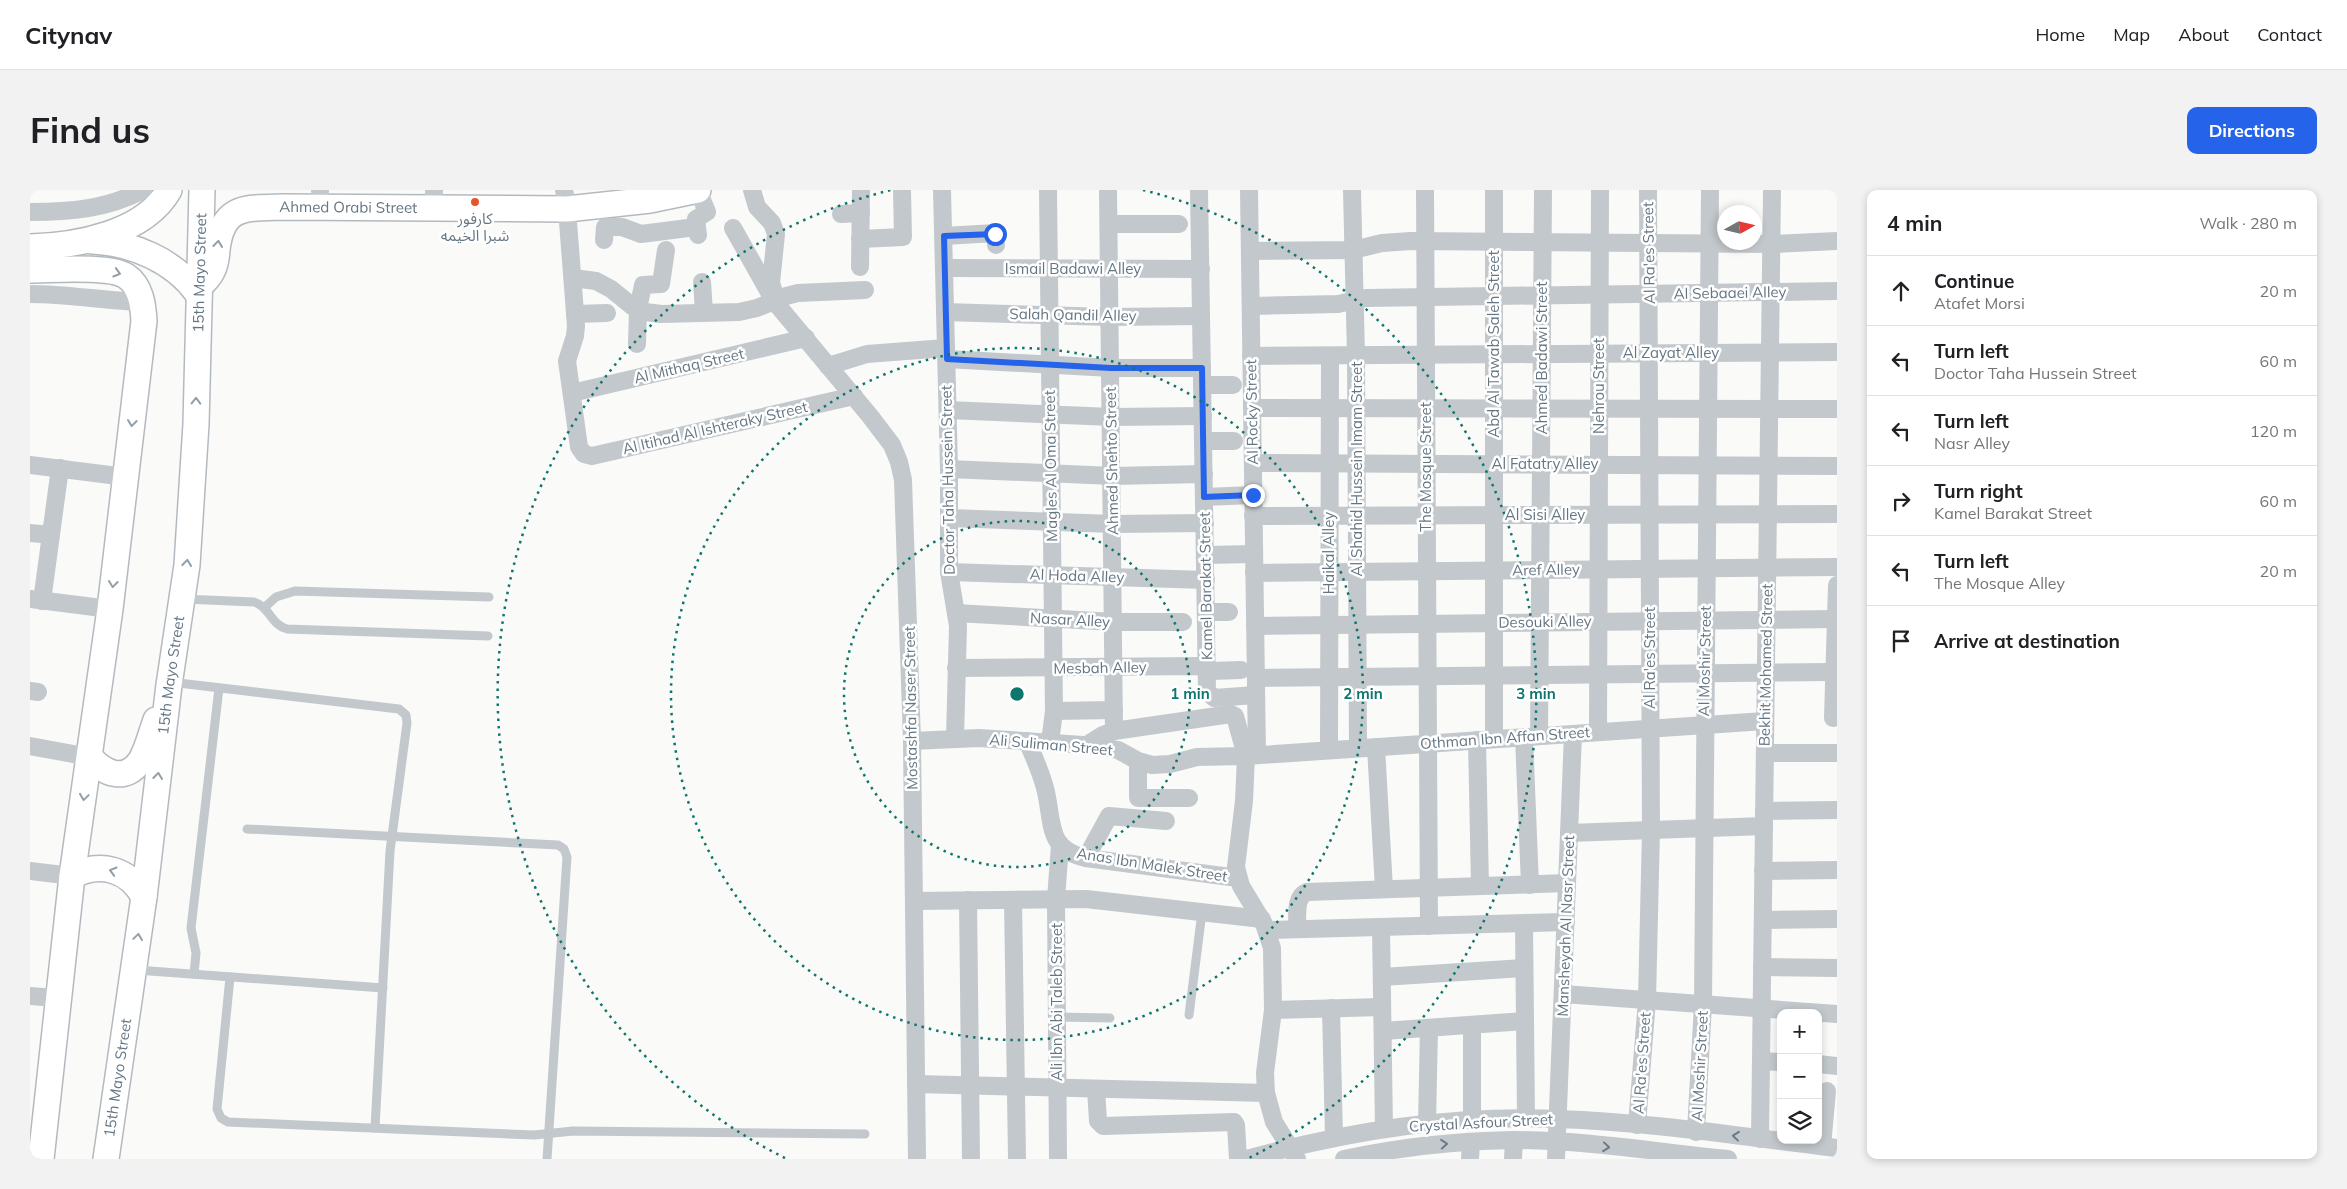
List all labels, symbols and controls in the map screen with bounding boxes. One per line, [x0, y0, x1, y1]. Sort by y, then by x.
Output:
text: Citynav [25, 20, 112, 50]
text: Home [2035, 23, 2085, 46]
text: Map [2113, 23, 2150, 46]
text: About [2178, 23, 2229, 46]
text: Contact [2257, 23, 2322, 46]
button: Directions [2187, 107, 2317, 154]
text: Find us [30, 108, 150, 152]
marker: كارفور شبرا الخيمه [469, 196, 481, 208]
street label: Ahmed Orabi Street [279, 197, 417, 217]
street label: Al Ra'es Street [1638, 202, 1659, 304]
north arrow [1717, 205, 1762, 250]
place label: كارفور شبرا الخيمه [441, 209, 510, 245]
text: 4 min [1887, 210, 1942, 236]
street label: 15th Mayo Street [188, 213, 210, 333]
text: Walk · 280 m [2199, 213, 2297, 233]
route start [984, 223, 1007, 246]
one-way arrow [212, 240, 223, 248]
street label: Abd Al Tawab Saleh Street [1484, 250, 1503, 438]
street label: Ismail Badawi Alley [1005, 259, 1141, 278]
one-way arrow [112, 268, 121, 278]
text: Continue [1934, 269, 2014, 293]
icon: ahead [1887, 277, 1915, 305]
street label: Ahmed Badawi Street [1532, 281, 1551, 435]
text: 20 m [2260, 281, 2297, 301]
street label: Al Sebaaei Alley [1673, 282, 1787, 303]
text: Atafet Morsi [1934, 293, 2025, 313]
street label: Salah Qandil Alley [1009, 304, 1137, 325]
street label: Nehrou Street [1589, 338, 1608, 434]
text: Turn left [1934, 339, 2009, 363]
street label: Al Zayat Alley [1623, 343, 1719, 362]
street label: Al Mithaq Street [632, 344, 746, 387]
icon: left [1887, 347, 1915, 375]
text: 60 m [2260, 351, 2297, 371]
street label: Al Rocky Street [1241, 359, 1262, 465]
street label: Al Shahid Hussein Imam Street [1347, 361, 1366, 577]
text: Doctor Taha Hussein Street [1934, 363, 2137, 383]
street label: Doctor Taha Hussein Street [936, 385, 959, 575]
street label: Ahmed Shehto Street [1101, 387, 1122, 535]
street label: Magles Al Oma Street [1040, 390, 1061, 542]
one-way arrow [191, 397, 201, 404]
street label: Al Itihad Al Ishteraky Street [621, 397, 809, 458]
street label: The Mosque Street [1416, 402, 1435, 532]
text: Turn left [1934, 409, 2009, 433]
icon: left [1887, 417, 1915, 445]
one-way arrow [127, 419, 138, 427]
text: 120 m [2250, 421, 2297, 441]
text: Nasr Alley [1934, 433, 2010, 453]
street label: Al Fatatry Alley [1491, 454, 1599, 473]
text: Turn right [1934, 479, 2023, 503]
route end [1242, 484, 1265, 507]
icon: right [1887, 487, 1915, 515]
text: 60 m [2260, 491, 2297, 511]
text: Kamel Barakat Street [1934, 503, 2092, 523]
street label: Al Sisi Alley [1505, 505, 1585, 524]
street label: Kamel Barakat Street [1195, 512, 1216, 660]
street label: Haikal Alley [1319, 512, 1338, 594]
text: Turn left [1934, 549, 2009, 573]
icon: left [1887, 557, 1915, 585]
one-way arrow [181, 559, 192, 567]
street label: Aref Alley [1512, 559, 1580, 580]
text: 20 m [2260, 561, 2297, 581]
street label: Al Hoda Alley [1029, 564, 1125, 587]
text: The Mosque Alley [1934, 573, 2065, 593]
one-way arrow [108, 581, 119, 589]
street label: Bekhit Mohamed Street [1755, 584, 1776, 746]
street label: Al Moshir Street [1694, 606, 1715, 716]
street label: Al Ra'es Street [1640, 607, 1659, 709]
street label: Nasar Alley [1029, 608, 1111, 631]
street label: Desouki Alley [1498, 611, 1592, 632]
street label: 15th Mayo Street [153, 615, 188, 736]
street label: Mostashfa Naser Street [900, 626, 921, 790]
icon: arrive [1887, 627, 1915, 655]
text: Arrive at destination [1934, 629, 2120, 653]
street label: Mesbah Alley [1053, 657, 1147, 678]
text: 1 min [1170, 684, 1210, 703]
text: 2 min [1343, 684, 1383, 703]
text: 3 min [1516, 684, 1556, 703]
centre of rings [1008, 685, 1026, 703]
street label: Othman Ibn Affan Street [1420, 722, 1590, 753]
street label: Ali Suliman Street [989, 730, 1113, 759]
one-way arrow [152, 772, 163, 780]
one-way arrow [79, 794, 90, 802]
street label: Mansheyah Al Nasr Street [1553, 835, 1578, 1017]
street label: Anas Ibn Malek Street [1075, 843, 1229, 886]
one-way arrow [109, 866, 117, 876]
street label: Ali Ibn Abi Taleb Street [1047, 923, 1066, 1081]
one-way arrow [132, 933, 143, 941]
map controls [1777, 1009, 1822, 1144]
button: + [1777, 1009, 1822, 1054]
street label: Al Moshir Street [1687, 1010, 1712, 1122]
street label: Al Ra'es Street [1628, 1011, 1655, 1115]
street label: 15th Mayo Street [99, 1017, 135, 1138]
button: − [1777, 1054, 1822, 1099]
button: layers [1777, 1099, 1822, 1144]
street label: Crystal Asfour Street [1408, 1109, 1554, 1136]
one-way arrow [1732, 1131, 1740, 1142]
one-way arrow [1441, 1138, 1449, 1149]
one-way arrow [1603, 1141, 1611, 1152]

